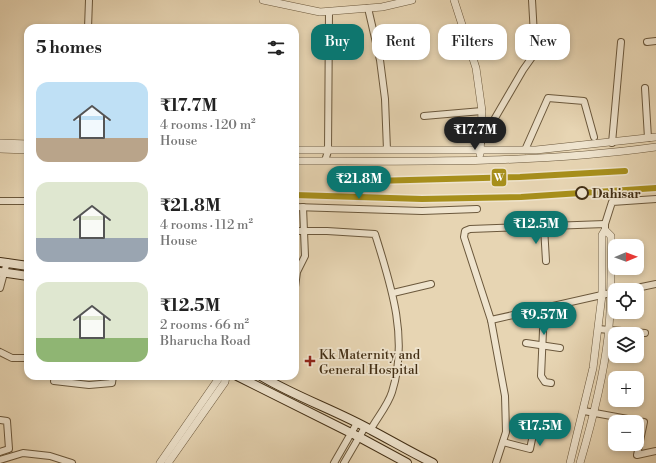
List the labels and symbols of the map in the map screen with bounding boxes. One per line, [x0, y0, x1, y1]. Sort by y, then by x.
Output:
pin: ₹17.7M [442, 117, 508, 151]
pin: ₹21.8M [326, 166, 392, 200]
line badge: W [491, 168, 507, 187]
text: W [492, 171, 505, 185]
marker: Dahisar [575, 186, 589, 200]
place label: Dahisar [592, 186, 641, 202]
pin: ₹12.5M [503, 211, 569, 245]
north arrow [608, 239, 644, 275]
pin: ₹9.57M [511, 302, 577, 336]
place label: Kk Maternity and General Hospital [319, 347, 421, 378]
marker: Kk Maternity and General Hospital [304, 355, 316, 367]
pin: ₹17.5M [507, 413, 573, 447]

